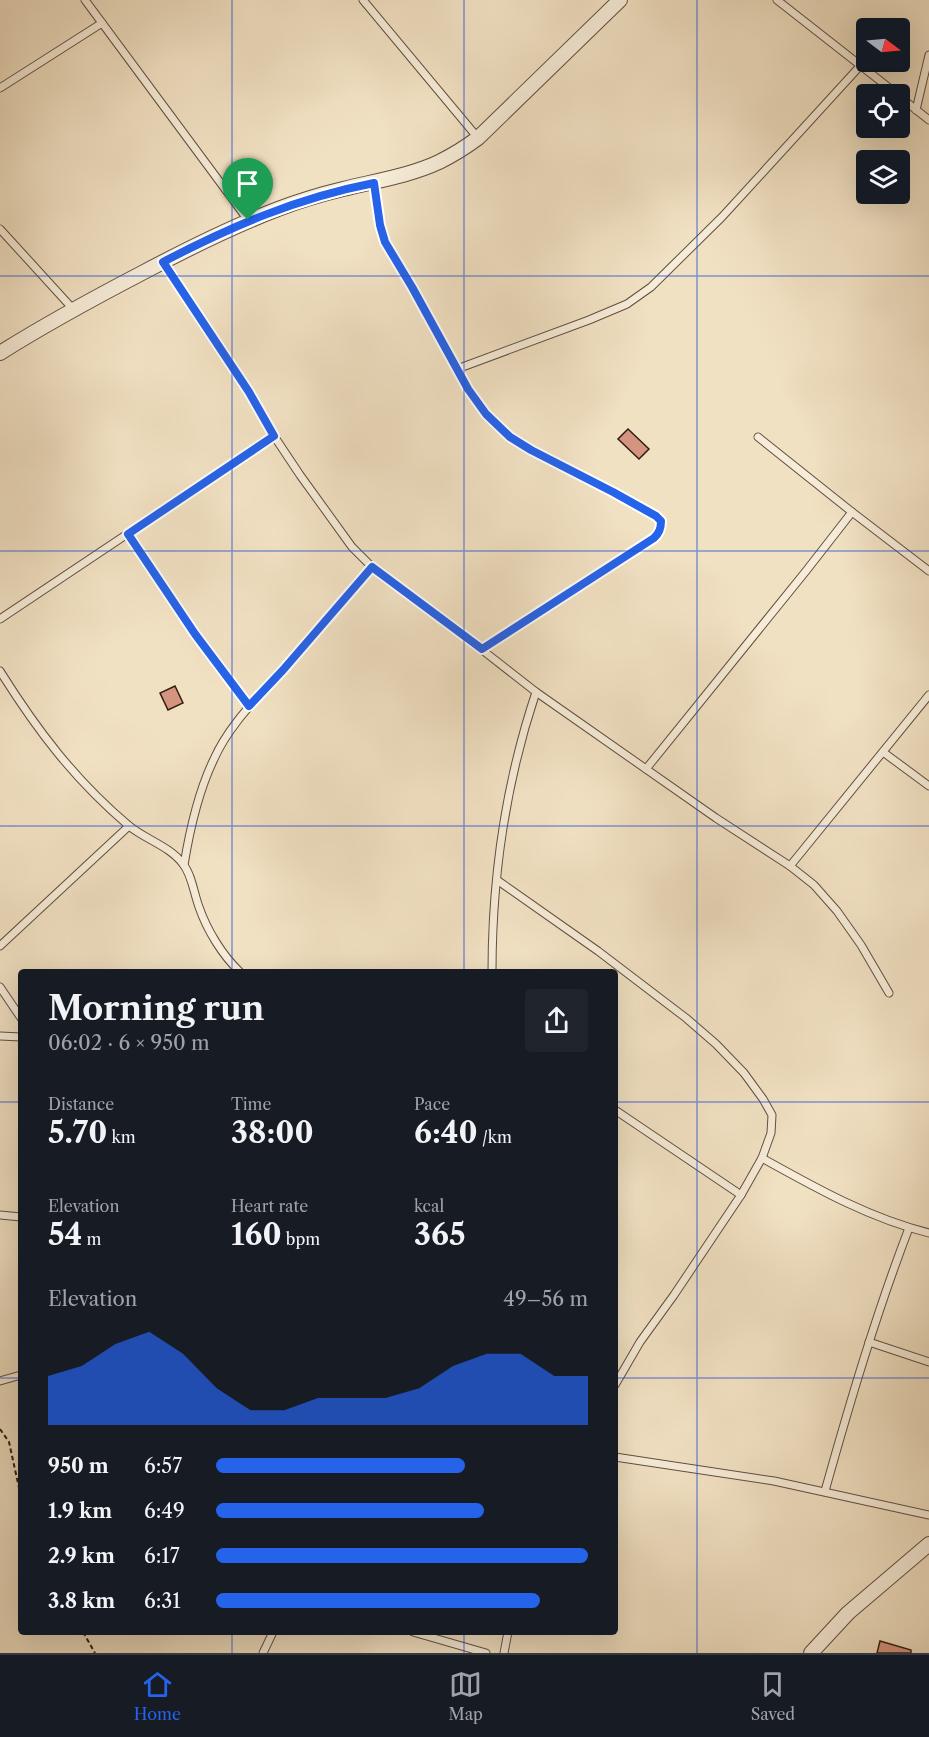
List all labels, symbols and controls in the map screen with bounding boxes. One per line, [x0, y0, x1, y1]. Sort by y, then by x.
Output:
north arrow [856, 18, 910, 72]
map controls [856, 18, 910, 204]
button: locate [856, 84, 910, 138]
button: layers [856, 150, 910, 204]
pin [222, 158, 273, 220]
icon: arrive [231, 167, 264, 200]
text: Morning run [48, 988, 264, 1029]
button: share [525, 989, 588, 1052]
text: 06:02 · 6 × 950 m [48, 1031, 210, 1055]
text: Distance [48, 1094, 114, 1114]
text: Time [231, 1094, 271, 1114]
text: Pace [414, 1094, 450, 1114]
text: 5.70 [48, 1114, 107, 1151]
text: 38:00 [231, 1114, 314, 1151]
text: 6:40 [414, 1114, 478, 1151]
text: km [107, 1127, 136, 1147]
text: /km [478, 1127, 512, 1147]
text: Elevation [48, 1196, 119, 1216]
text: Heart rate [231, 1196, 308, 1216]
text: kcal [414, 1196, 444, 1216]
text: 54 [48, 1216, 82, 1253]
text: 160 [231, 1216, 282, 1253]
text: 365 [414, 1216, 465, 1253]
text: m [82, 1229, 102, 1249]
text: bpm [282, 1229, 320, 1249]
text: Elevation [48, 1287, 137, 1311]
text: 49–56 m [503, 1287, 588, 1311]
text: 950 m [48, 1454, 109, 1478]
text: 6:57 [144, 1454, 182, 1478]
text: 1.9 km [48, 1499, 112, 1523]
text: 6:49 [144, 1499, 185, 1523]
text: 2.9 km [48, 1544, 115, 1568]
text: 6:17 [144, 1544, 180, 1568]
text: 3.8 km [48, 1589, 115, 1613]
text: 6:31 [144, 1589, 181, 1613]
tab: Home [134, 1668, 181, 1724]
tab: Map [449, 1668, 483, 1724]
tab: Saved [751, 1668, 795, 1724]

